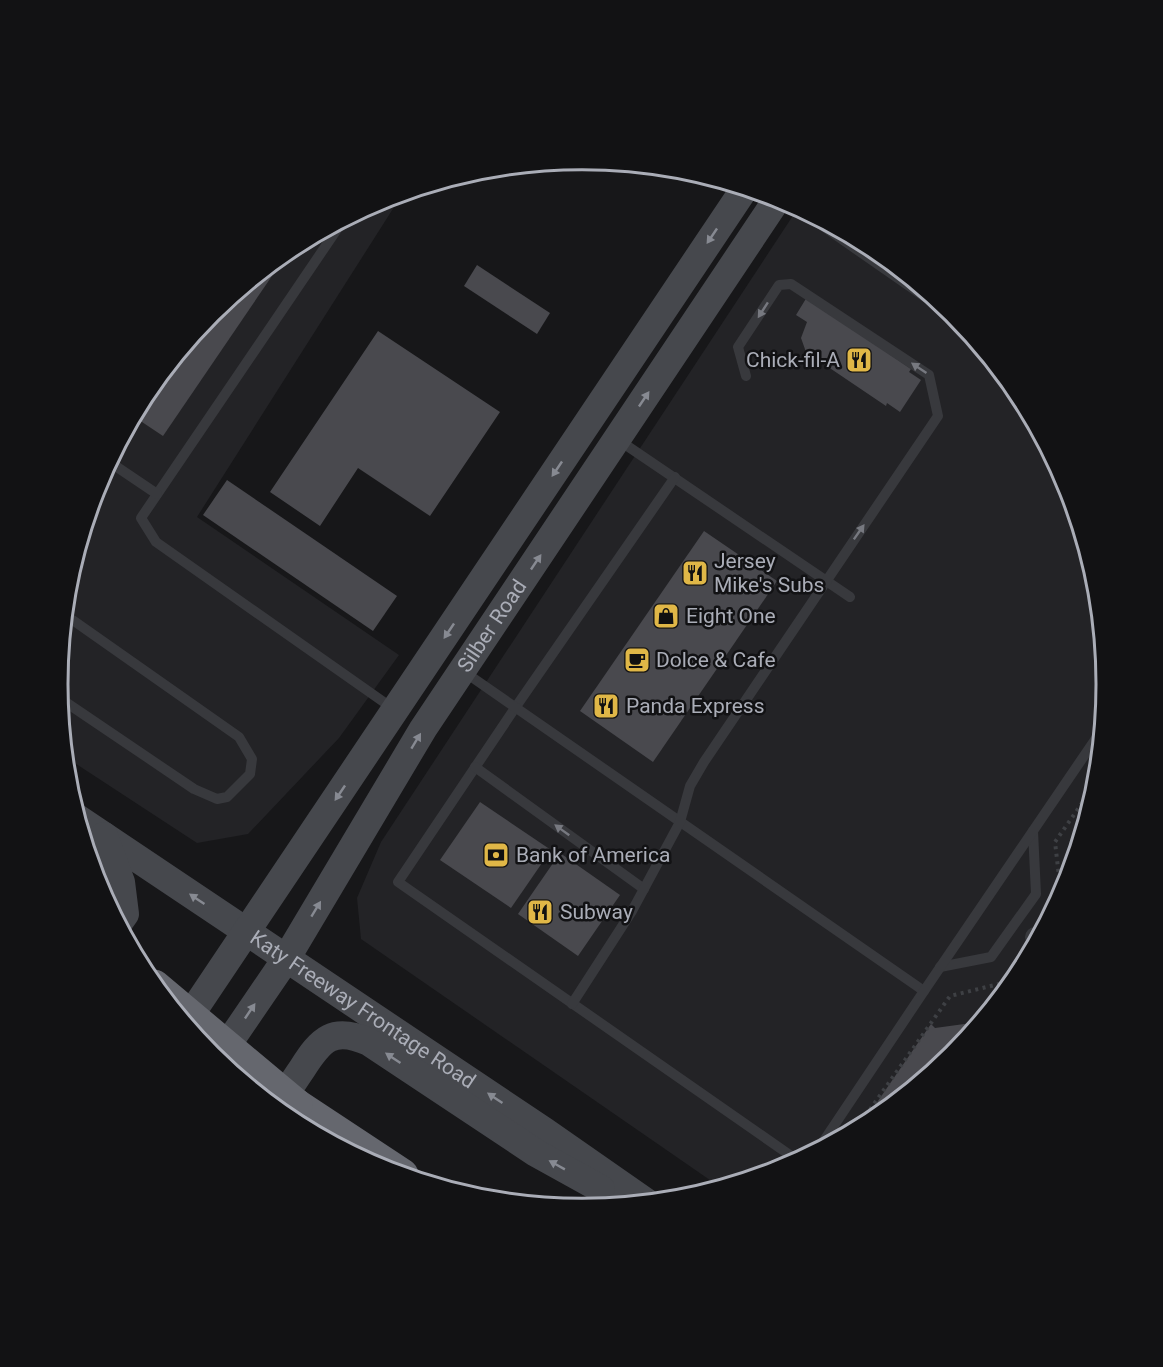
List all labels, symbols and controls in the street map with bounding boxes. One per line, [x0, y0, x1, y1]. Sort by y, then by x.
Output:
one-way arrow [707, 228, 718, 244]
one-way arrow [757, 301, 768, 318]
restaurant icon: Chick-fil-A [844, 345, 874, 375]
place label: Chick-fil-A [746, 348, 840, 372]
one-way arrow [911, 362, 927, 374]
one-way arrow [638, 392, 650, 408]
one-way arrow [551, 460, 563, 476]
one-way arrow [853, 524, 864, 540]
place label: Jersey Mike's Subs [714, 549, 824, 597]
one-way arrow [530, 553, 541, 570]
restaurant icon: Jersey Mike's Subs [680, 558, 710, 588]
street label: Silber Road [452, 575, 531, 677]
shop icon: Eight One [651, 601, 681, 631]
place label: Eight One [686, 604, 776, 628]
one-way arrow [444, 623, 455, 639]
cafe icon: Dolce & Cafe [622, 645, 652, 675]
place label: Dolce & Cafe [656, 648, 776, 672]
restaurant icon: Panda Express [591, 691, 621, 721]
place label: Panda Express [626, 694, 765, 718]
one-way arrow [411, 733, 421, 750]
one-way arrow [334, 784, 346, 800]
one-way arrow [555, 824, 571, 836]
bank icon: Bank of America [481, 840, 511, 870]
place label: Bank of America [516, 843, 670, 867]
one-way arrow [190, 893, 206, 905]
restaurant icon: Subway [525, 897, 555, 927]
place label: Subway [560, 900, 633, 924]
one-way arrow [310, 901, 321, 917]
street label: Katy Freeway Frontage Road [246, 926, 480, 1094]
one-way arrow [244, 1004, 256, 1020]
one-way arrow [385, 1053, 402, 1064]
one-way arrow [487, 1093, 503, 1104]
one-way arrow [548, 1160, 565, 1170]

